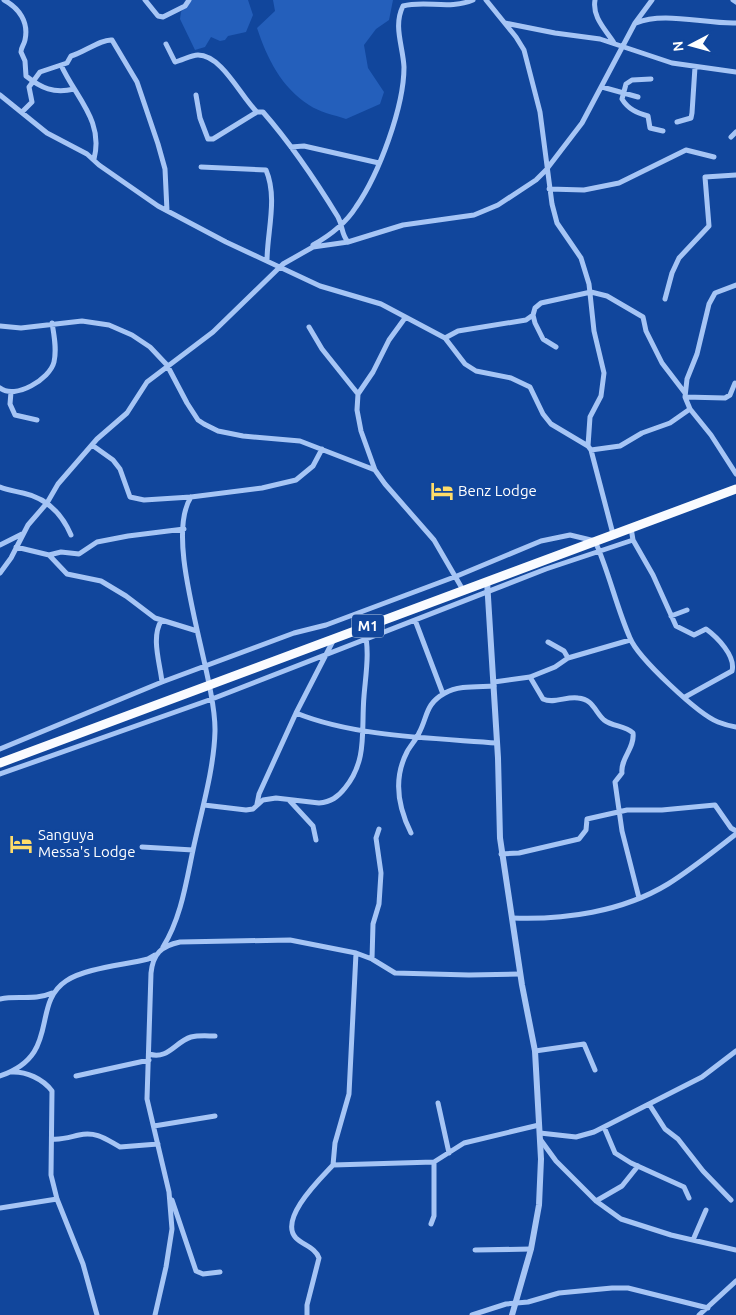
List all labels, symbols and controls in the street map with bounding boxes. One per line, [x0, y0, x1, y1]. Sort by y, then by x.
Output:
north arrow [666, 20, 716, 70]
text: N [670, 40, 687, 52]
hotel icon: Benz Lodge [429, 478, 455, 504]
place label: Benz Lodge [458, 482, 537, 499]
road number: M1 [352, 614, 384, 638]
place label: Sanguya Messa's Lodge [38, 826, 135, 860]
hotel icon: Sanguya Messa's Lodge [8, 831, 34, 857]

